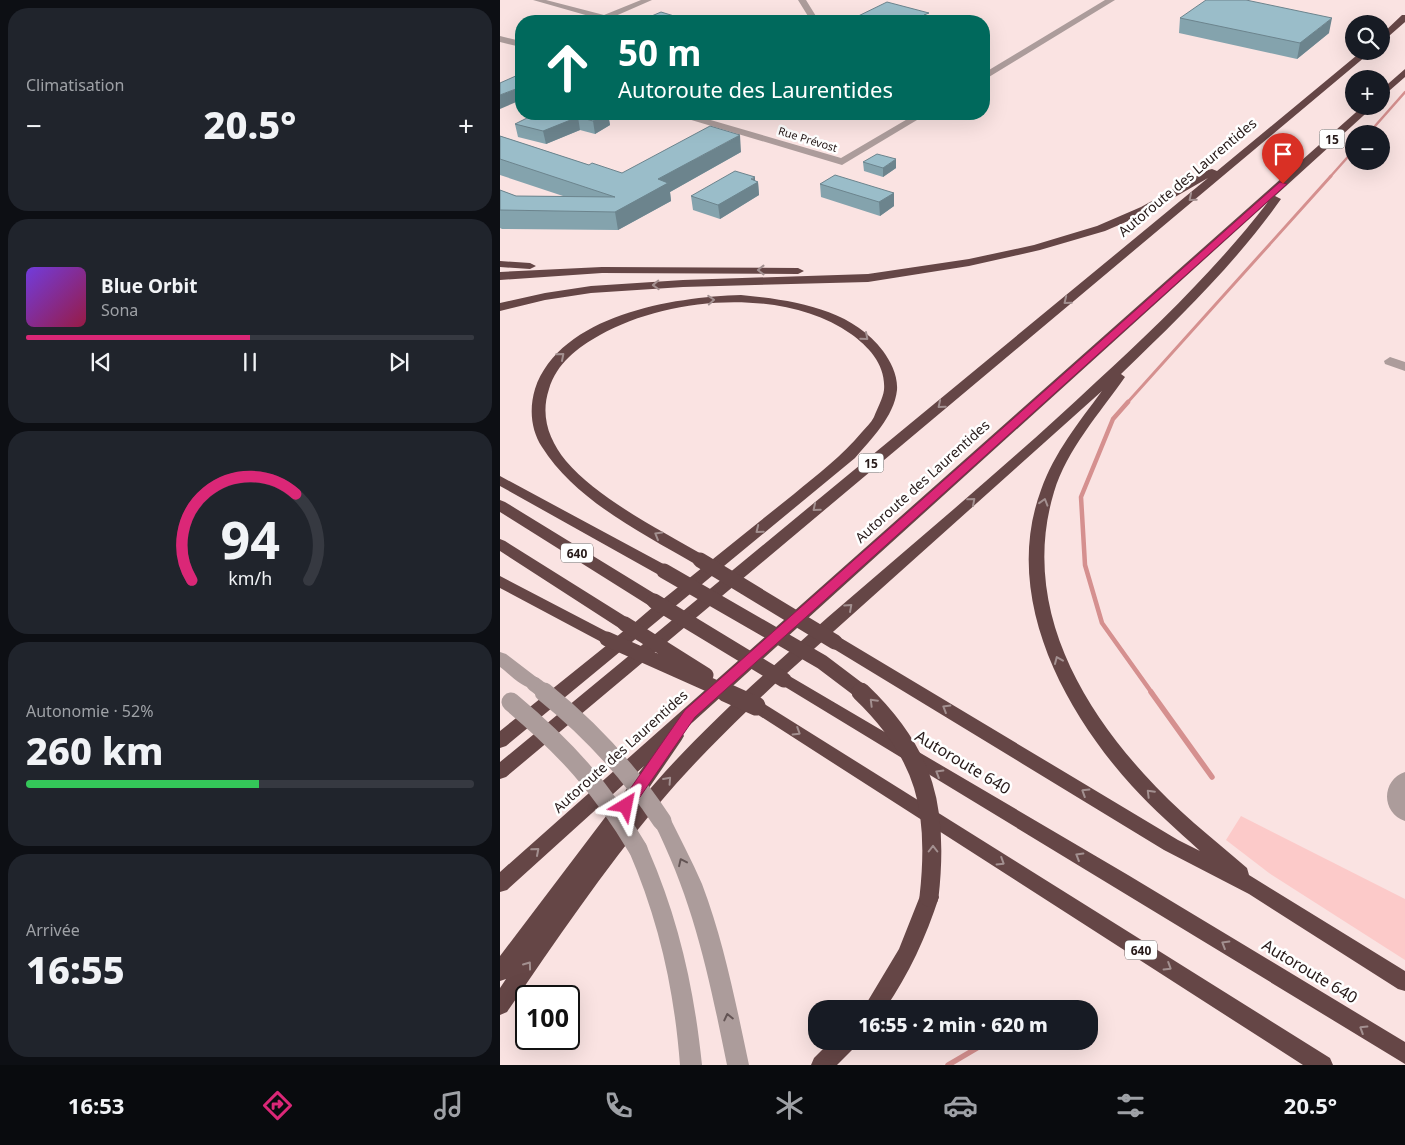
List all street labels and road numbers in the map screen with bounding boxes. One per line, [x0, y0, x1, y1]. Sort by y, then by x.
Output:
street label: Autoroute des Laurentides [1114, 113, 1260, 241]
street label: Rue Prévost [777, 123, 839, 155]
road number: 15 [1320, 130, 1344, 148]
street label: Autoroute des Laurentides [851, 415, 994, 547]
road number: 15 [858, 453, 884, 472]
road number: 640 [561, 544, 593, 562]
street label: Autoroute des Laurentides [549, 685, 692, 817]
street label: Autoroute 640 [911, 725, 1015, 799]
street label: Autoroute 640 [1258, 934, 1362, 1008]
road number: 640 [1125, 940, 1157, 960]

